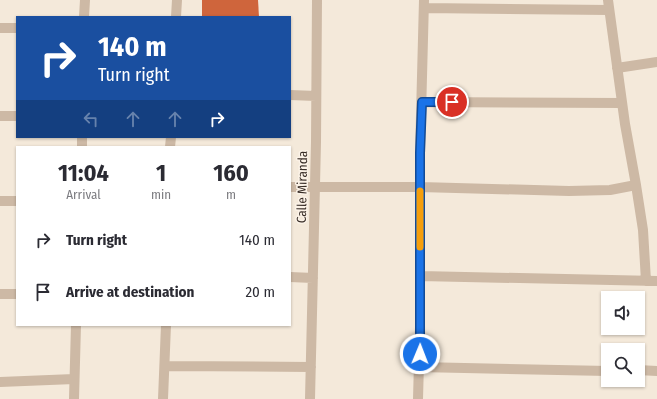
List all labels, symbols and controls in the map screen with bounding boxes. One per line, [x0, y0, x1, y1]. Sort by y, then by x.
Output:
text: 140 m [98, 30, 167, 63]
icon: right [32, 32, 84, 84]
text: Turn right [98, 64, 170, 86]
pin [435, 85, 469, 119]
icon: arrive [441, 91, 463, 113]
icon: left [80, 108, 102, 130]
icon: ahead [122, 108, 144, 130]
icon: ahead [164, 108, 186, 130]
icon: right [206, 108, 228, 130]
street label: Calle Miranda [294, 151, 310, 223]
text: 11:04 [58, 159, 109, 187]
text: 1 [156, 159, 166, 187]
text: 160 [213, 159, 249, 187]
text: Arrival [66, 187, 101, 202]
text: min [151, 187, 171, 202]
text: m [226, 187, 236, 202]
icon: right [32, 229, 54, 251]
text: Turn right [66, 231, 127, 249]
text: 140 m [239, 231, 275, 249]
icon: arrive [32, 281, 54, 303]
text: Arrive at destination [66, 283, 194, 301]
text: 20 m [246, 283, 275, 301]
map controls [601, 291, 645, 387]
button: sound [601, 291, 645, 335]
position arrow [399, 333, 441, 375]
button: search [601, 343, 645, 387]

